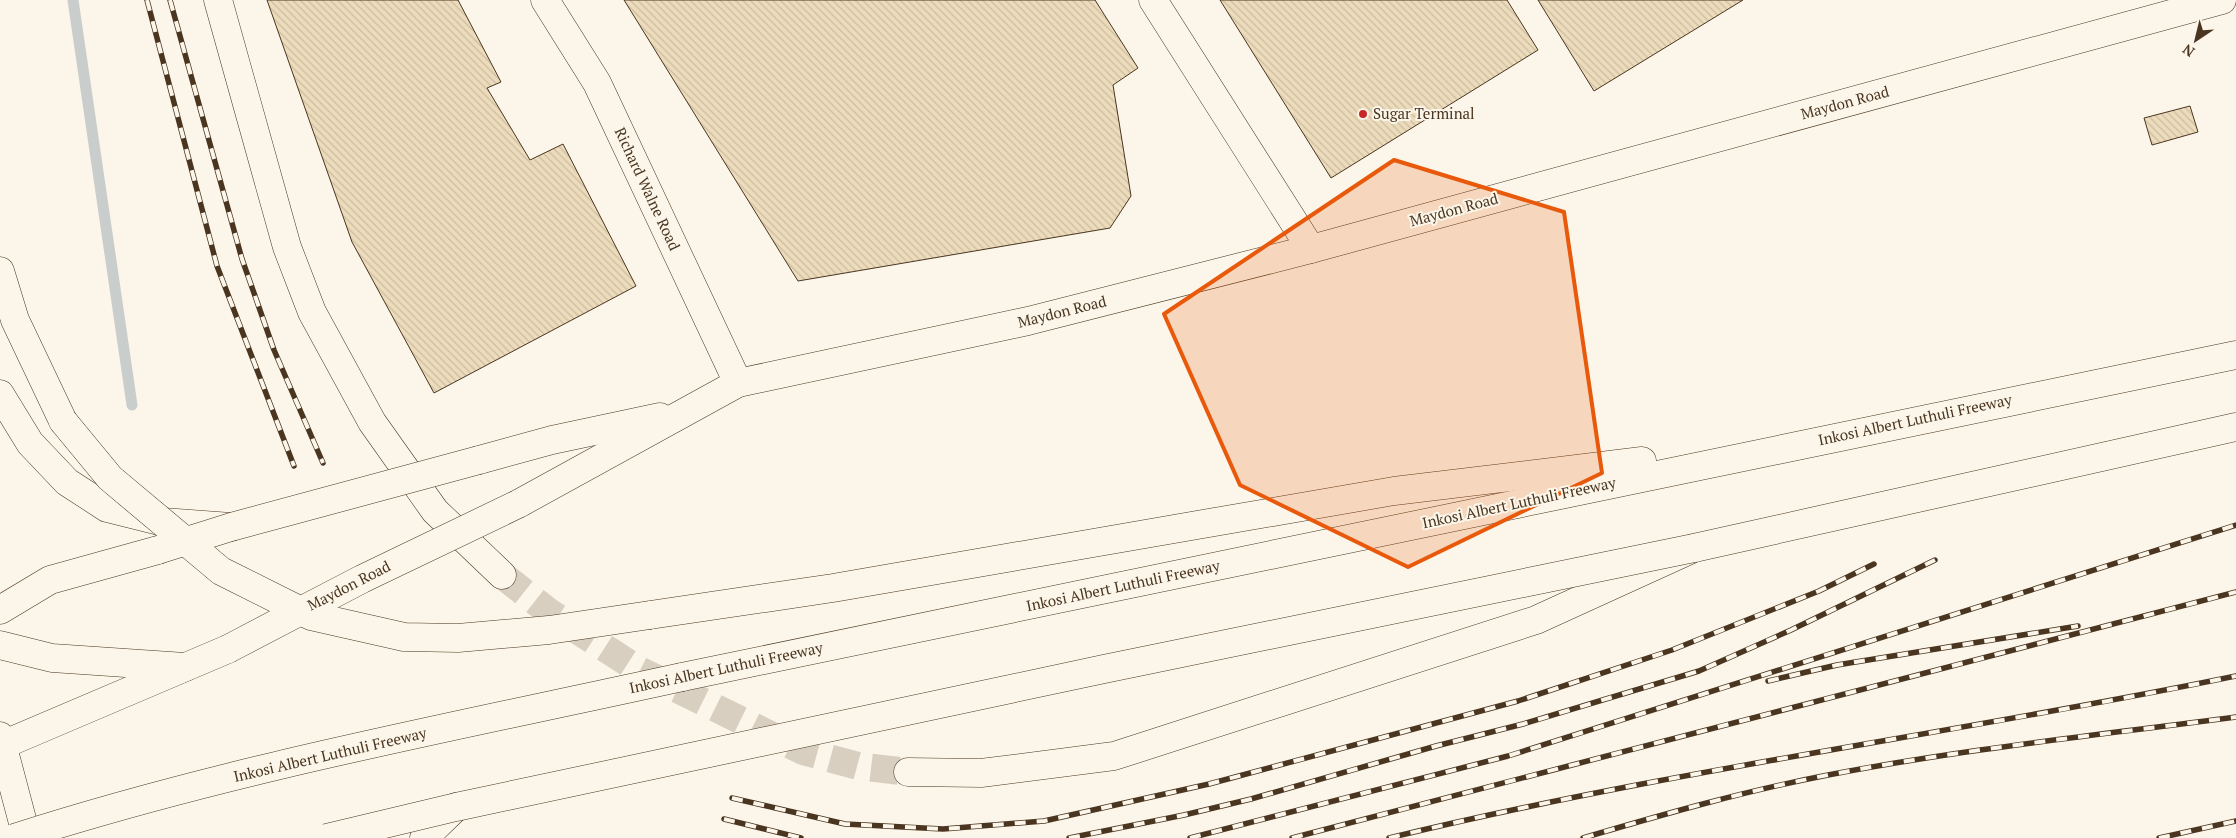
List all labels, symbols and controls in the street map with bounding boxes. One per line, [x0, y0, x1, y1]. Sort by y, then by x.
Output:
north arrow [2171, 15, 2221, 65]
text: N [2178, 40, 2198, 62]
street label: Maydon Road [1798, 81, 1891, 123]
place label: Sugar Terminal [1373, 103, 1475, 123]
marker: Sugar Terminal [1357, 108, 1369, 120]
street label: Richard Walne Road [611, 124, 685, 253]
street label: Maydon Road [1407, 188, 1500, 230]
street label: Maydon Road [1015, 290, 1108, 332]
street label: Inkosi Albert Luthuli Freeway [1816, 389, 2014, 449]
street label: Inkosi Albert Luthuli Freeway [1420, 472, 1618, 532]
street label: Inkosi Albert Luthuli Freeway [1024, 555, 1222, 615]
street label: Maydon Road [304, 556, 394, 615]
street label: Inkosi Albert Luthuli Freeway [627, 637, 825, 697]
street label: Inkosi Albert Luthuli Freeway [231, 722, 429, 786]

